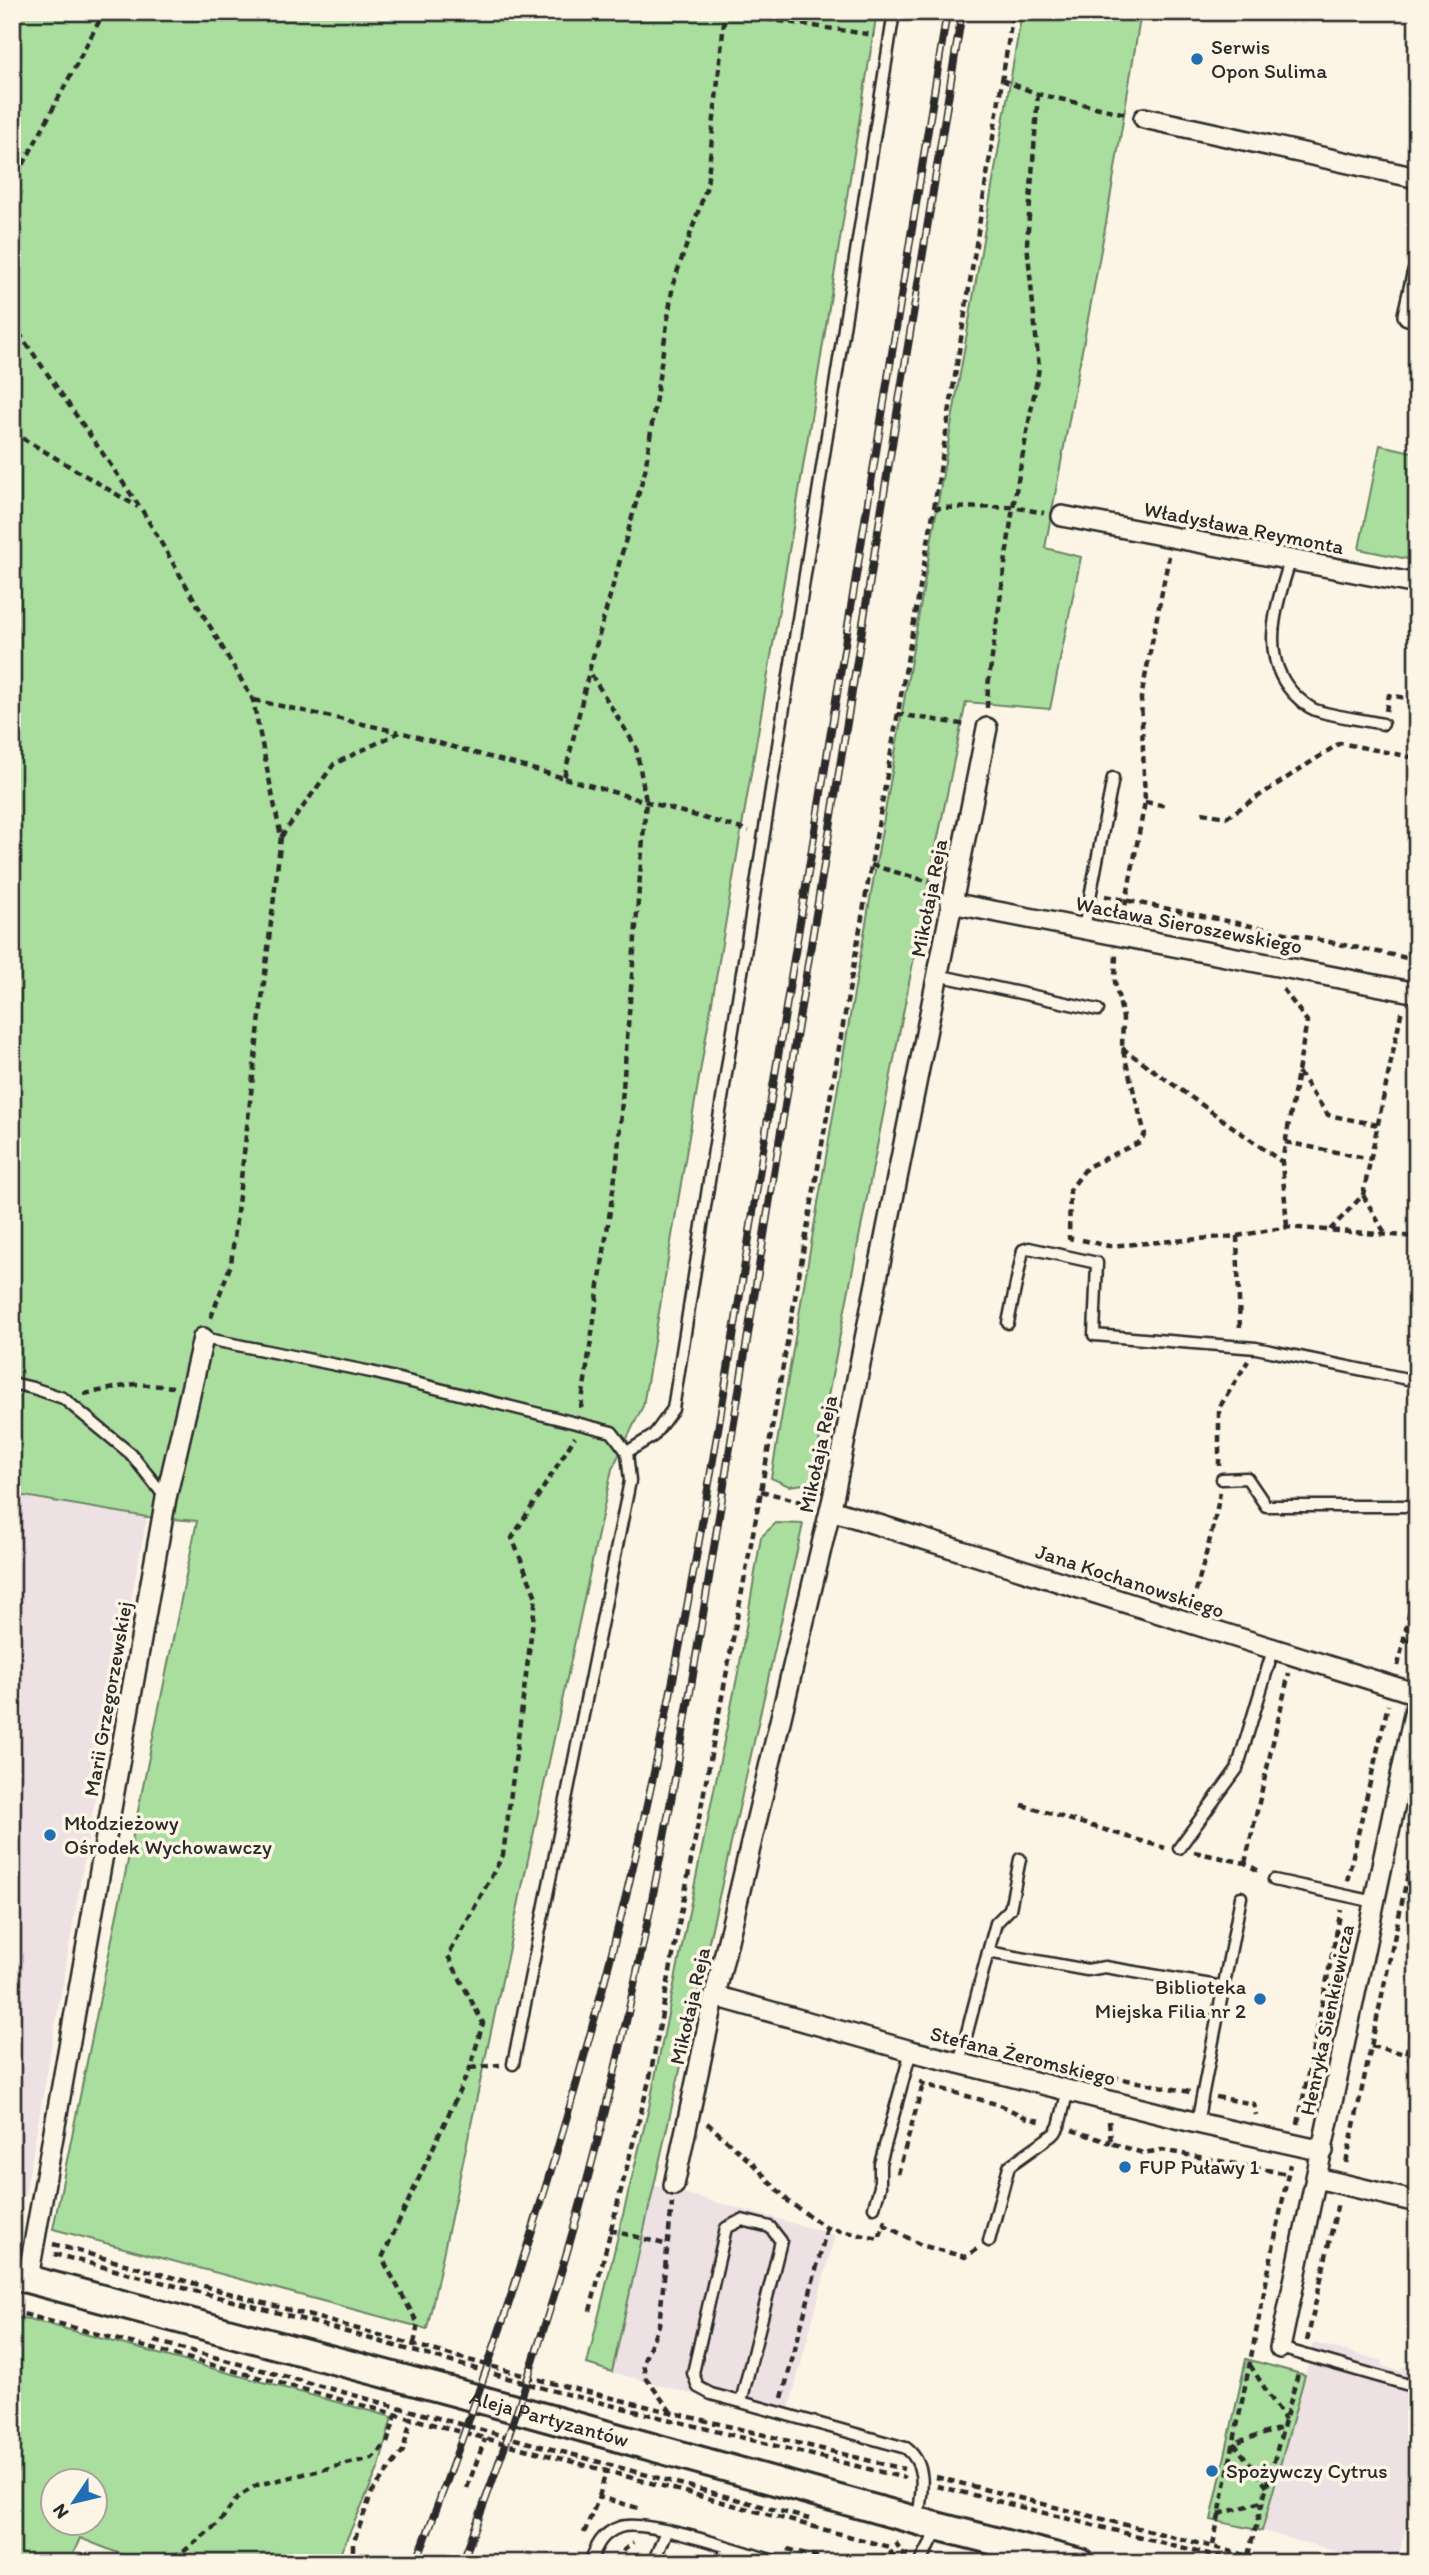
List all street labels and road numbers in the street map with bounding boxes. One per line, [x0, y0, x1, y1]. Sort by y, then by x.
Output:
street label: Władysława Reymonta [1142, 496, 1346, 559]
street label: Mikołaja Reja [905, 837, 952, 959]
street label: Wacława Sieroszewskiego [1073, 890, 1305, 959]
street label: Mikołaja Reja [793, 1393, 842, 1515]
street label: Jana Kochanowskiego [1033, 1538, 1228, 1623]
street label: Marii Grzegorzewskiej [78, 1599, 137, 1798]
street label: Henryka Sienkiewicza [1294, 1922, 1359, 2117]
street label: Mikołaja Reja [664, 1945, 715, 2067]
street label: Stefana Żeromskiego [928, 2020, 1119, 2091]
street label: Aleja Partyzantów [467, 2384, 632, 2452]

